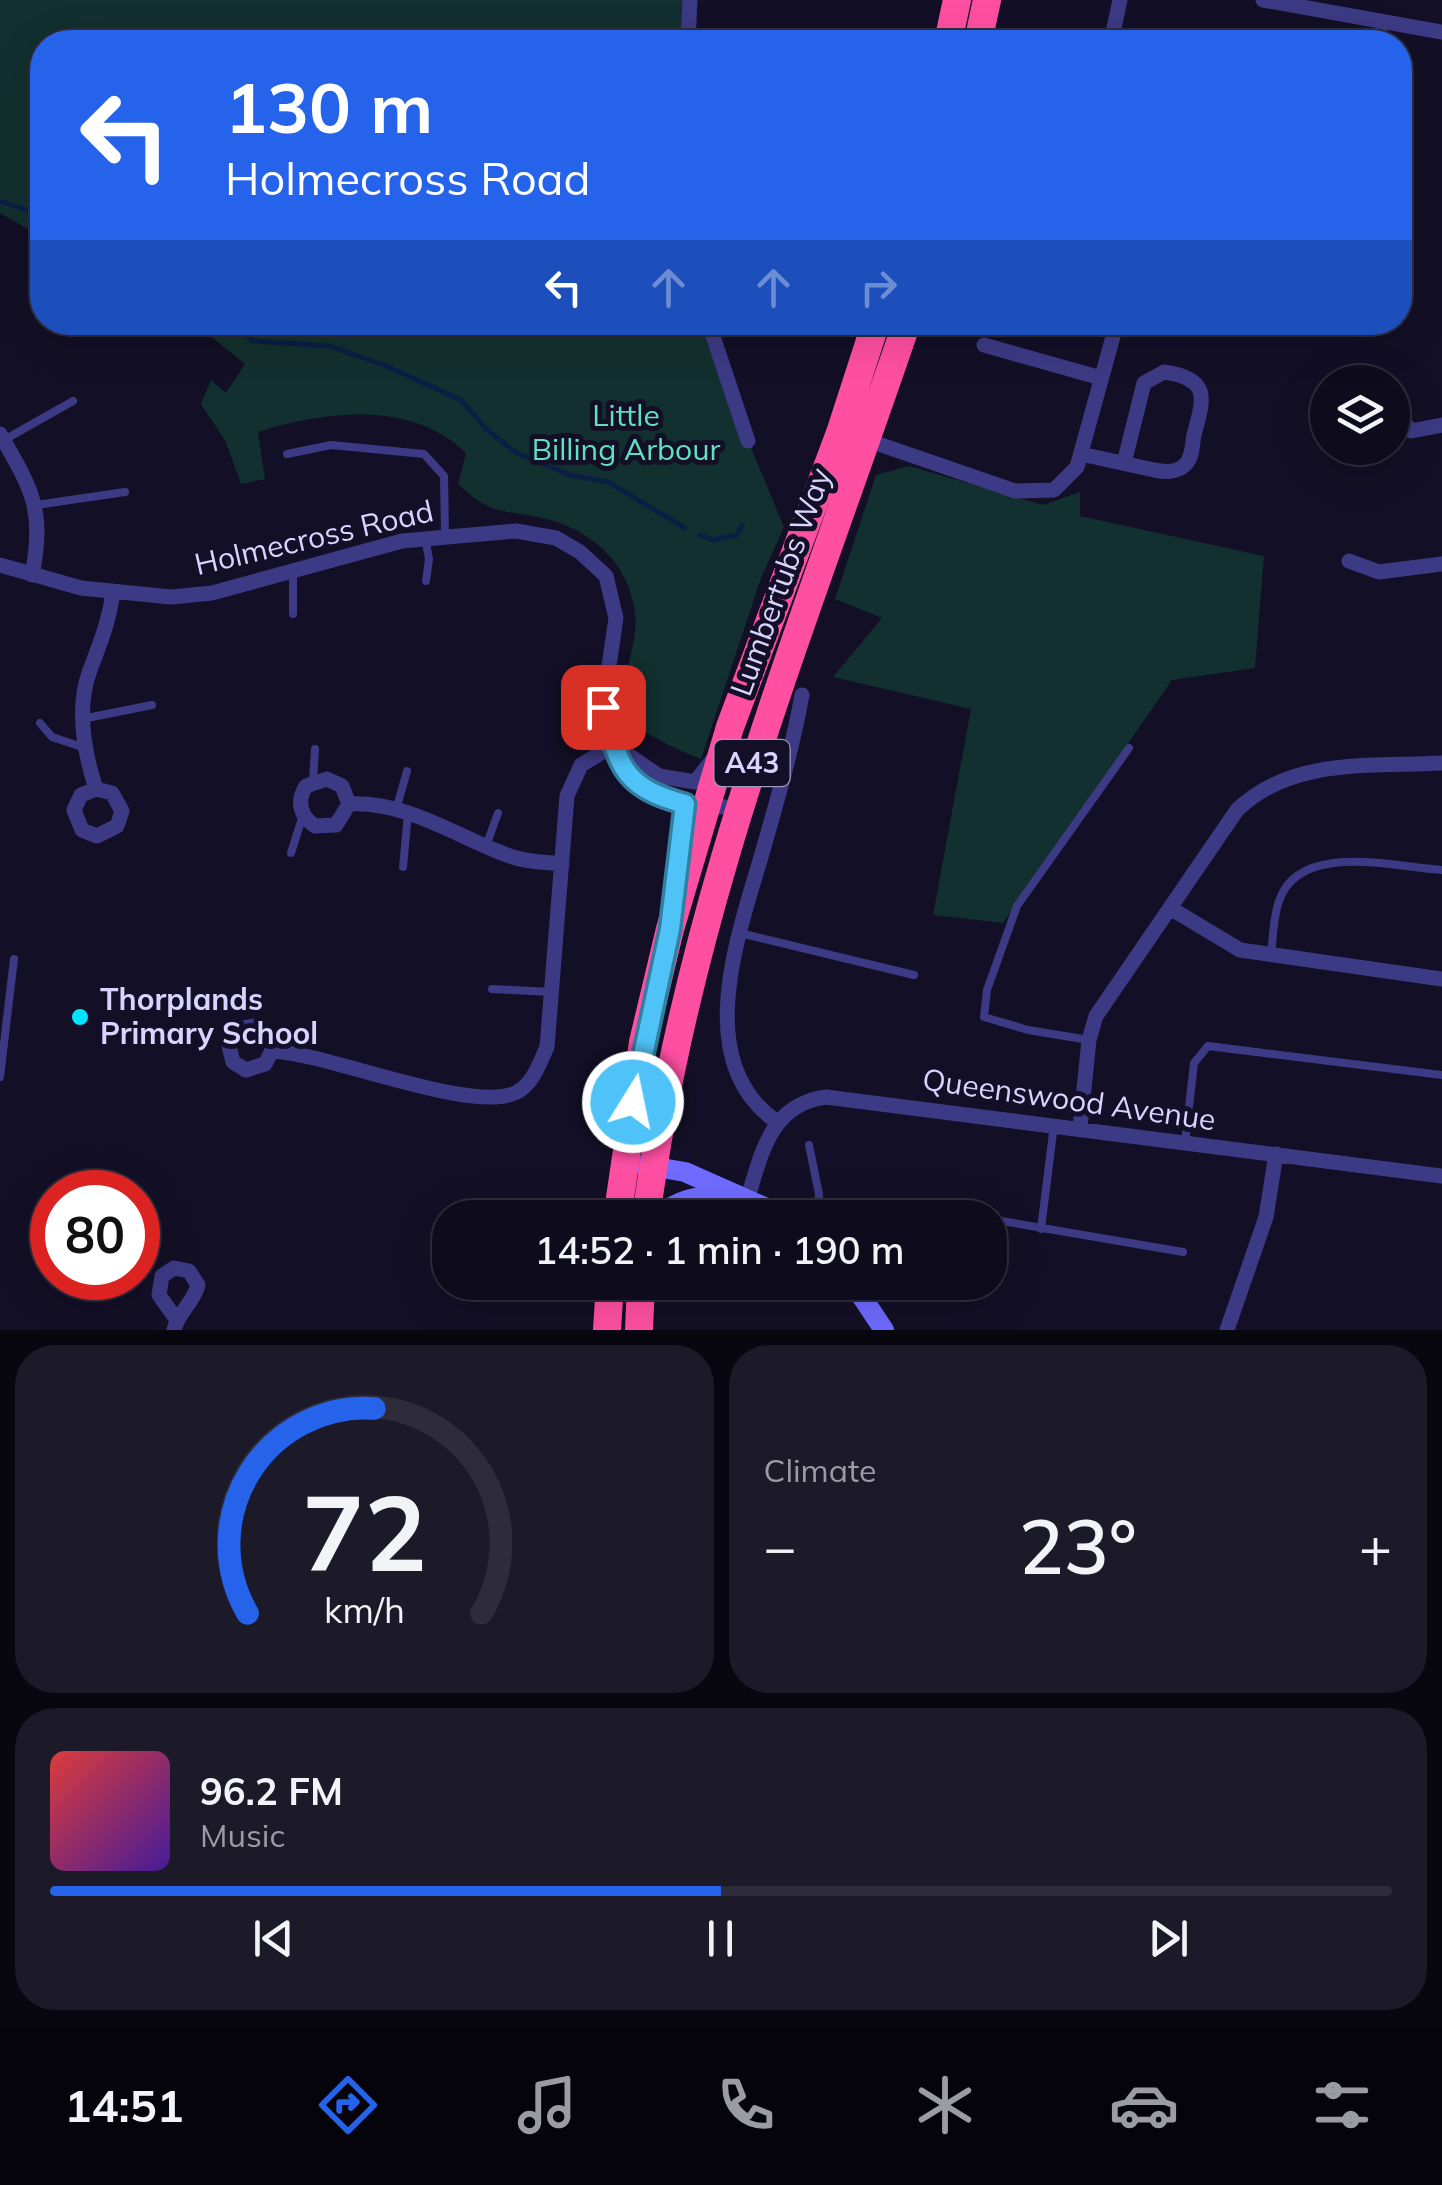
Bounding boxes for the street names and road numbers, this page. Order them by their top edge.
street label: Lumbertubs Way [721,463,839,701]
street label: Holmecross Road [191,491,437,583]
road number: A43 [714,740,790,786]
street label: Queenswood Avenue [920,1060,1218,1138]

